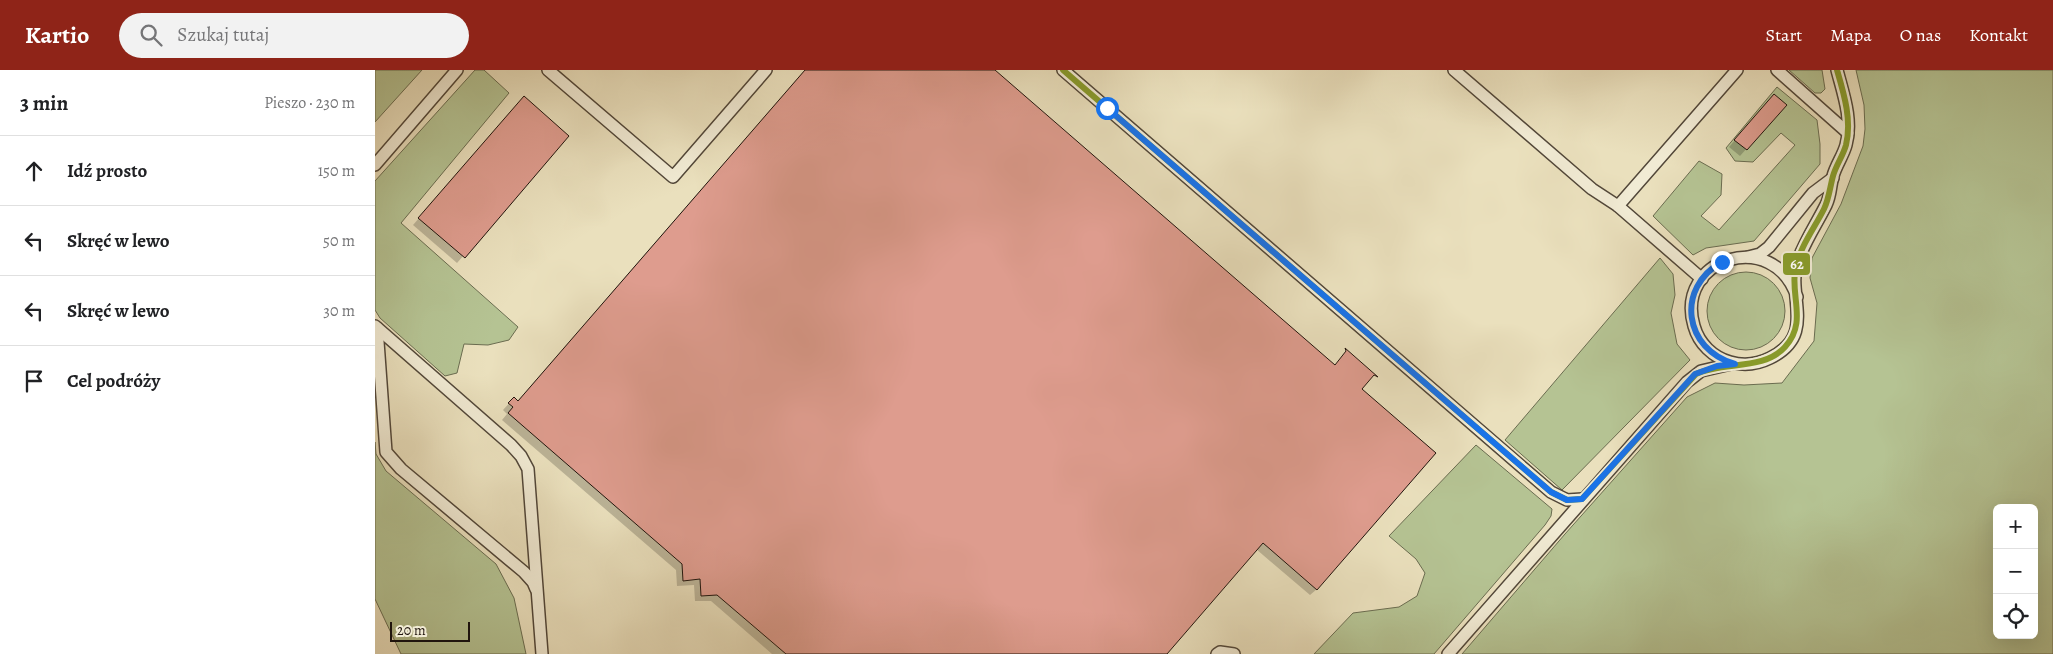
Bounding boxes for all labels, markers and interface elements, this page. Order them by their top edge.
search box [119,13,469,58]
text: Kartio [25,19,89,51]
icon: search [137,21,165,49]
text: Szukaj tutaj [177,22,269,48]
text: Start [1766,23,1802,47]
text: Mapa [1830,23,1872,47]
text: O nas [1900,23,1941,47]
text: Kontakt [1969,23,2028,47]
text: 3 min [20,89,68,117]
text: Pieszo · 230 m [264,92,355,114]
route start [1096,97,1119,120]
icon: ahead [20,157,48,185]
text: Idź prosto [67,158,147,184]
text: 150 m [318,160,355,182]
icon: left [20,227,48,255]
text: Skręć w lewo [67,228,170,254]
text: 50 m [323,230,355,252]
route end [1711,251,1734,274]
line badge: 62 [1782,252,1811,276]
text: 62 [1790,255,1804,274]
icon: left [20,297,48,325]
text: Skręć w lewo [67,298,170,324]
text: 30 m [323,300,355,322]
icon: arrive [20,367,48,395]
text: Cel podróży [67,368,160,394]
map controls [1993,504,2038,639]
button: + [1993,504,2038,549]
button: − [1993,549,2038,594]
button: locate [1993,594,2038,639]
scale bar [390,619,470,642]
text: 20 m [397,621,426,640]

